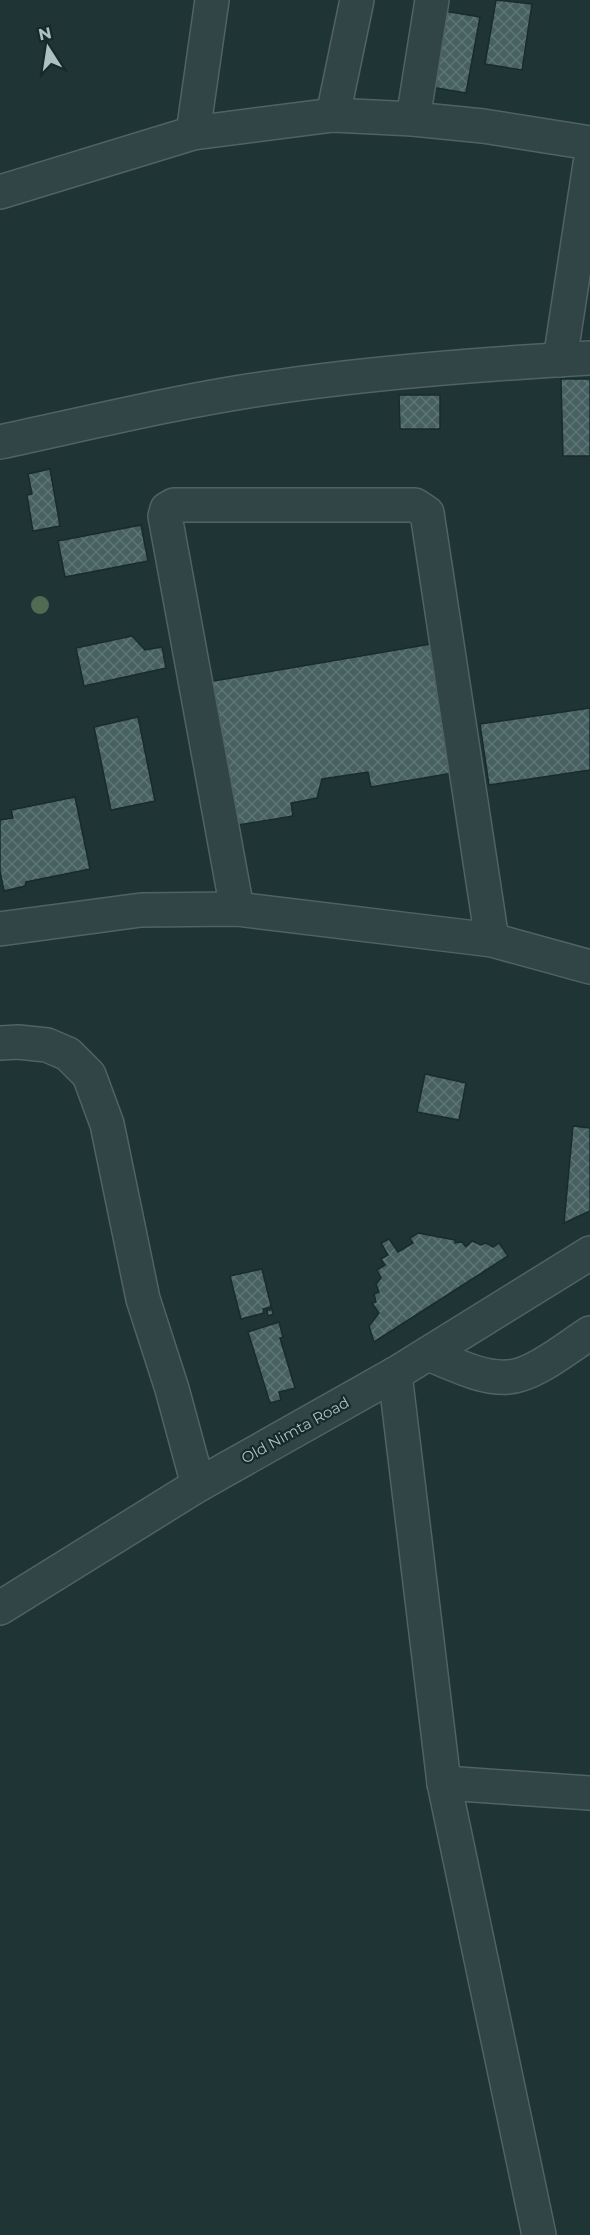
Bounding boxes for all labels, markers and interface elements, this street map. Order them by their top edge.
north arrow [18,18,78,78]
text: N [37,23,53,44]
street label: Old Nimta Road [238,1392,352,1468]

